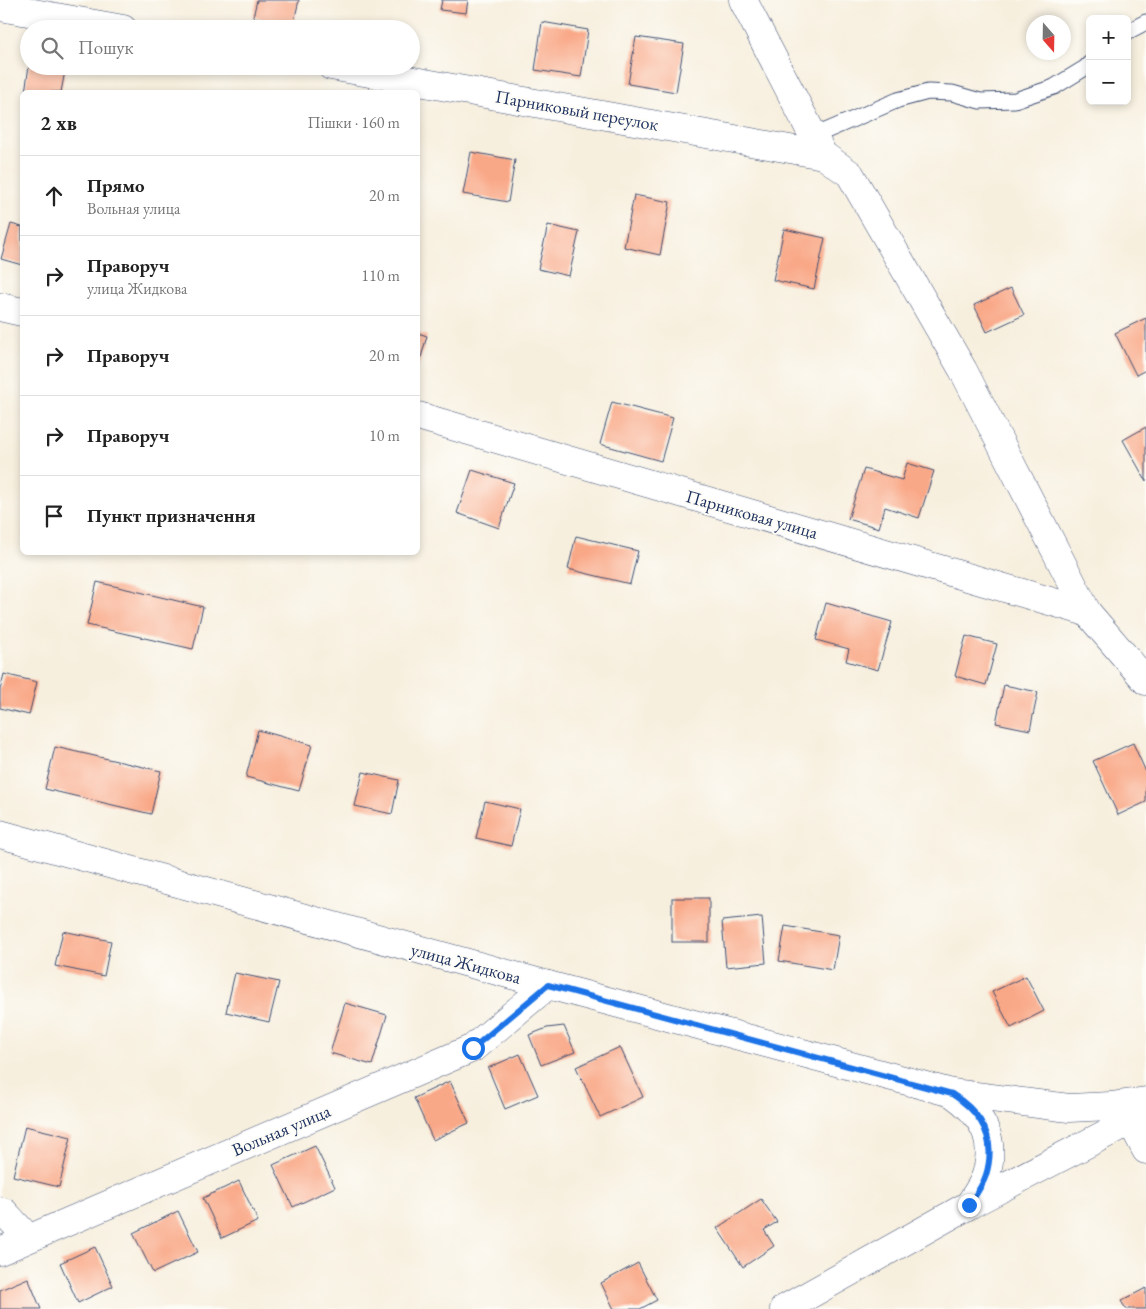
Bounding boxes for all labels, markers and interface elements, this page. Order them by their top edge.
north arrow [1026,15,1071,60]
map controls [1086,15,1131,105]
button: + [1086,15,1131,60]
search box [20,20,420,75]
icon: search [38,34,66,62]
text: Пошук [78,35,134,60]
button: − [1086,60,1131,105]
street label: Парниковый переулок [494,84,661,136]
text: 2 хв [40,109,77,136]
text: Пішки · 160 m [307,112,400,133]
text: Прямо [87,173,145,198]
icon: ahead [40,182,68,210]
text: 20 m [369,185,400,206]
text: Вольная улица [87,198,180,219]
text: Праворуч [87,253,169,278]
icon: right [40,262,68,290]
text: 110 m [361,265,400,286]
text: улица Жидкова [87,278,187,299]
icon: right [40,342,68,370]
text: Праворуч [87,343,169,368]
text: 20 m [369,345,400,366]
icon: right [40,422,68,450]
text: Праворуч [87,423,169,448]
text: 10 m [369,425,400,446]
street label: Парниковая улица [683,484,821,544]
icon: arrive [40,502,68,530]
text: Пункт призначення [87,503,256,528]
street label: улица Жидкова [408,937,524,989]
route start [462,1037,485,1060]
street label: Вольная улица [228,1099,335,1161]
route end [958,1194,981,1217]

